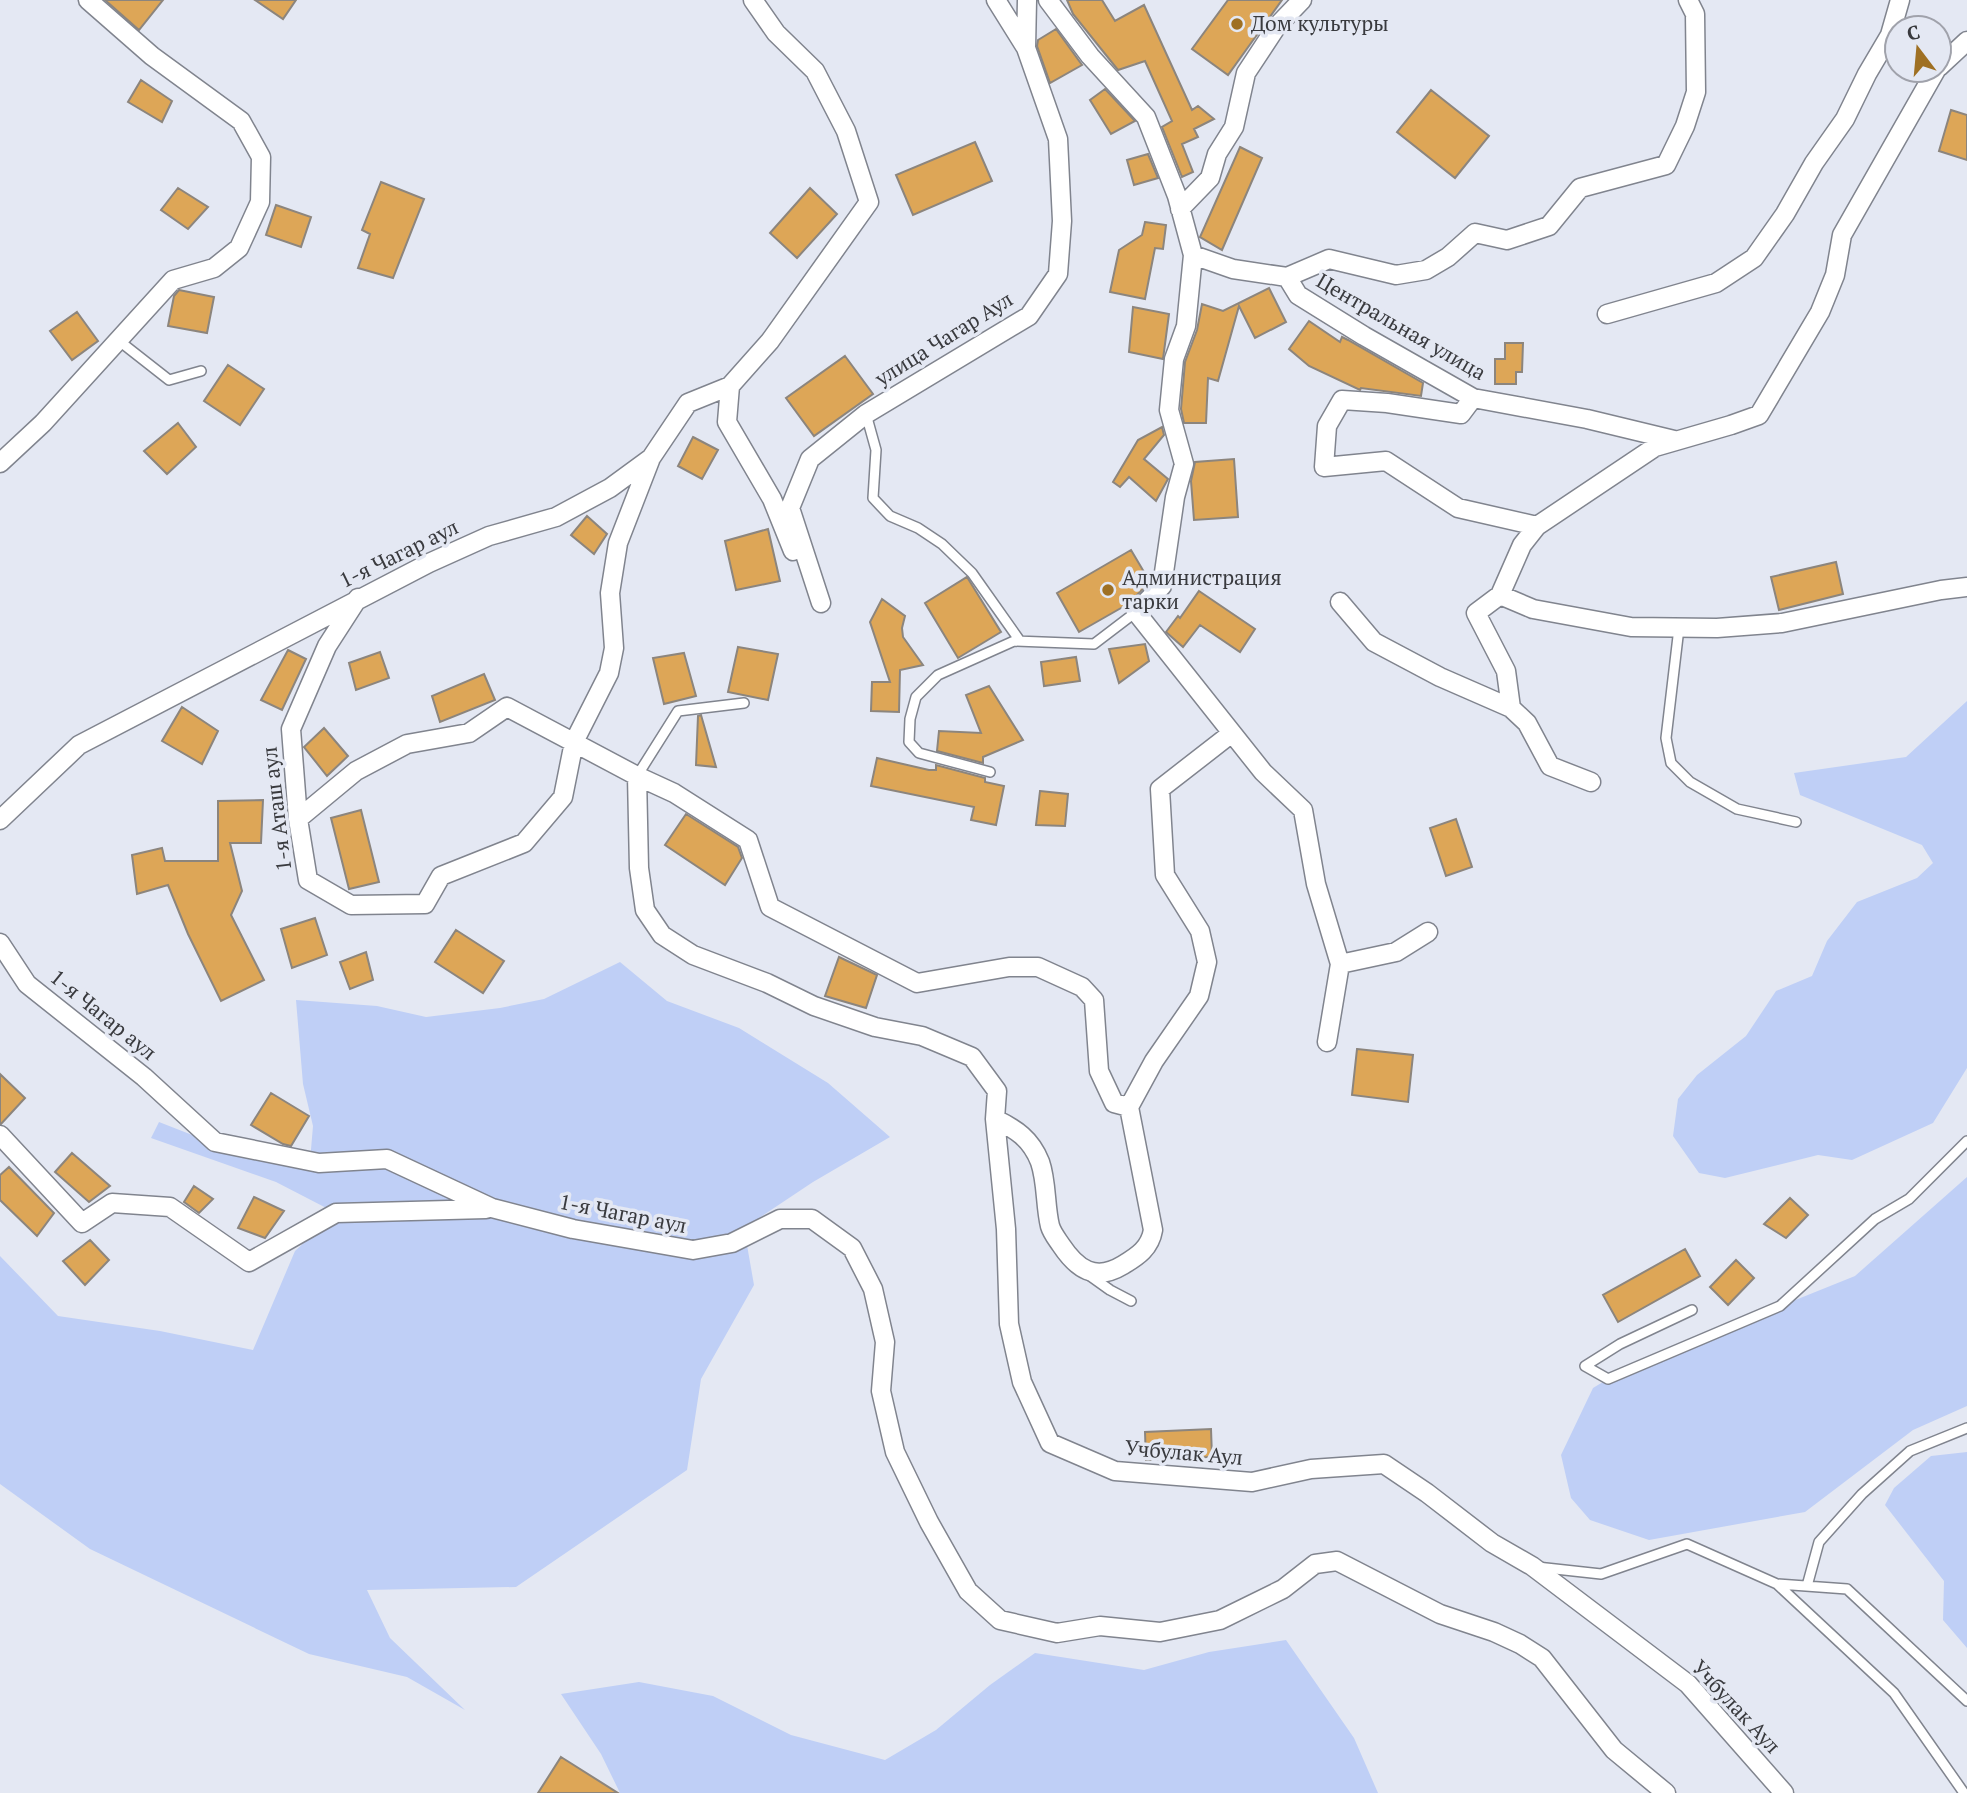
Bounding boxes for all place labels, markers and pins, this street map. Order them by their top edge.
place label: Дом культуры [1251,9,1389,37]
marker: Дом культуры [1229,16,1245,32]
place label: Администрация тарки [1122,563,1282,615]
marker: Администрация тарки [1100,582,1116,598]

